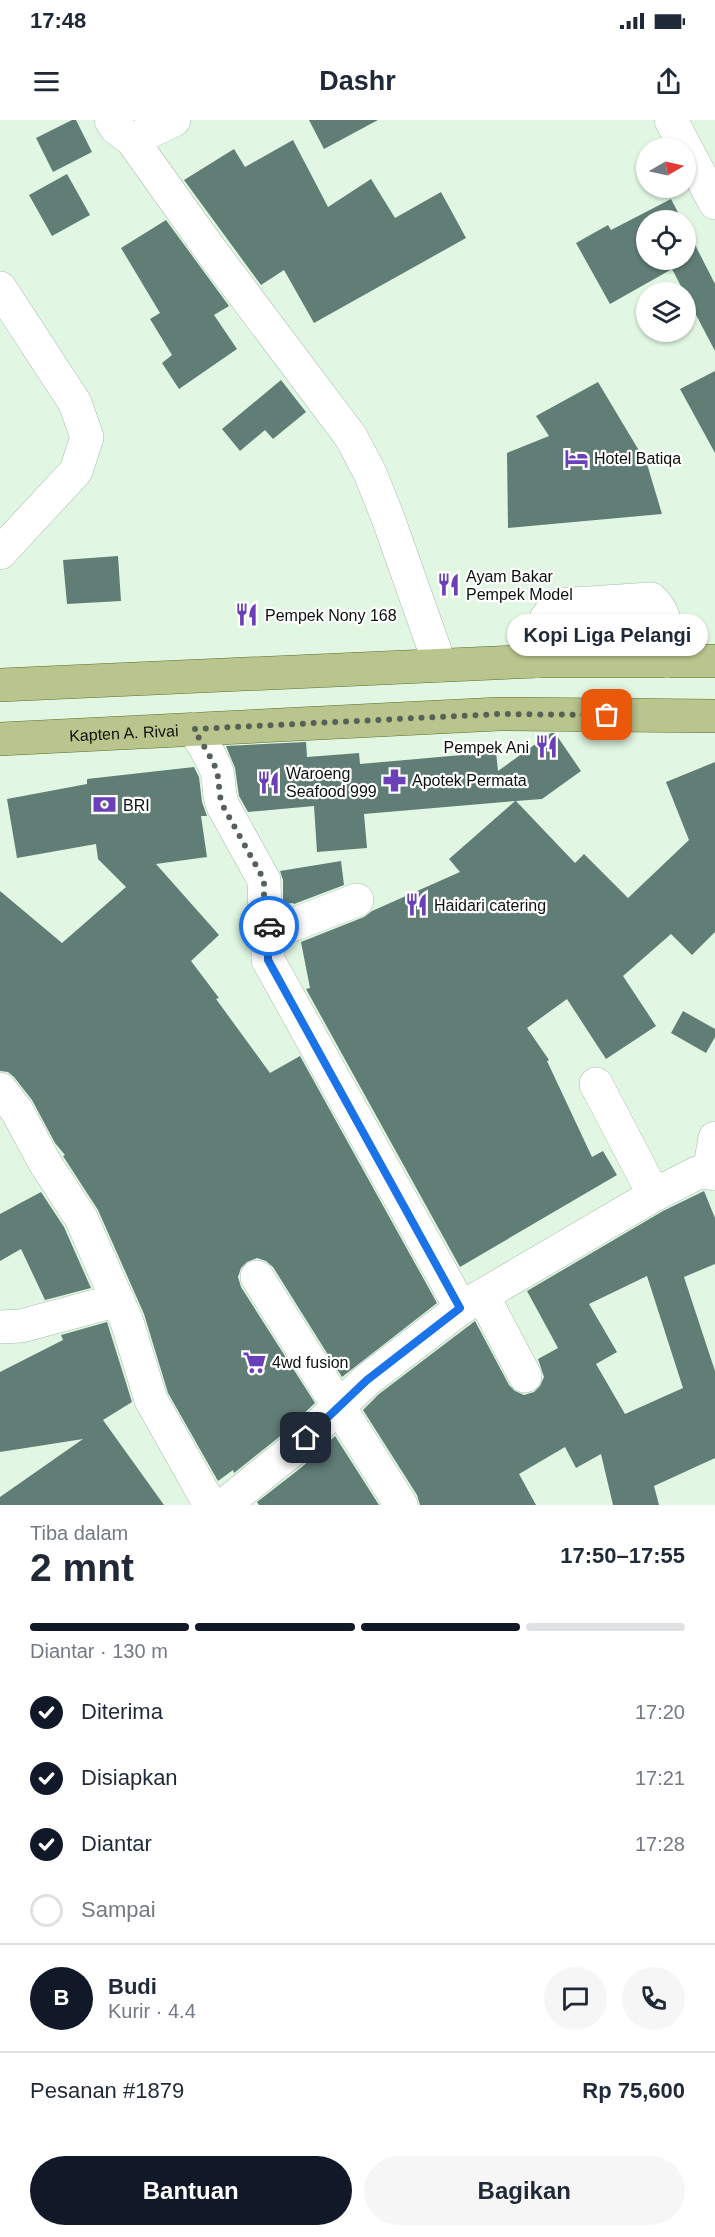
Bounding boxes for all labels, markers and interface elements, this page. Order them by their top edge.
text: 17:48 [30,8,86,33]
icon: menu [30,65,63,98]
icon: share [652,65,685,98]
text: Dashr [319,66,396,96]
north arrow [636,138,696,198]
map controls [636,138,696,342]
button: locate [636,210,696,270]
button: layers [636,282,696,342]
hotel icon: Hotel Batiqa [563,445,589,471]
place label: Hotel Batiqa [594,450,681,467]
place label: Ayam Bakar Pempek Model [466,568,573,603]
restaurant icon: Ayam Bakar Pempek Model [435,572,461,598]
restaurant icon: Pempek Nony 168 [234,602,260,628]
place label: Pempek Nony 168 [265,607,397,624]
callout: Kopi Liga Pelangi [506,613,708,655]
text: Kopi Liga Pelangi [524,624,691,646]
pin [581,689,632,740]
icon: bag [590,698,623,731]
street label: Kapten A. Rivai [69,722,179,745]
restaurant icon: Pempek Ani [534,734,560,760]
place label: Pempek Ani [444,739,529,756]
place label: Waroeng Seafood 999 [286,765,377,800]
pharmacy icon: Apotek Permata [381,767,407,793]
restaurant icon: Waroeng Seafood 999 [255,769,281,795]
place label: Apotek Permata [412,772,527,789]
bank icon: BRI [92,792,118,818]
place label: BRI [123,797,150,814]
restaurant icon: Haidari catering [403,892,429,918]
courier [239,896,299,956]
place label: Haidari catering [434,897,546,914]
icon: car [253,910,286,943]
supermarket icon: 4wd fusion [241,1349,267,1375]
place label: 4wd fusion [272,1354,349,1371]
pin [280,1412,331,1463]
icon: home [289,1421,322,1454]
text: Tiba dalam [30,1522,128,1544]
text: 17:50–17:55 [560,1543,685,1568]
text: 2 mnt [30,1546,134,1589]
text: Diantar · 130 m [30,1640,168,1662]
icon: check [30,1696,63,1729]
text: Diterima [81,1699,163,1724]
text: 17:20 [635,1701,685,1723]
icon: check [30,1762,63,1795]
text: Disiapkan [81,1765,178,1790]
text: 17:21 [635,1767,685,1789]
icon: check [30,1828,63,1861]
text: Diantar [81,1831,152,1856]
text: 17:28 [635,1833,685,1855]
text: Sampai [81,1897,156,1922]
button: chat [544,1967,607,2030]
button: phone [622,1967,685,2030]
text: Budi [108,1974,157,1999]
text: B [54,1985,69,2010]
text: Kurir · 4.4 [108,2000,196,2022]
text: Pesanan #1879 [30,2078,184,2103]
text: Rp 75,600 [582,2078,685,2103]
button: Bantuan [30,2156,352,2225]
button: Bagikan [364,2156,685,2225]

